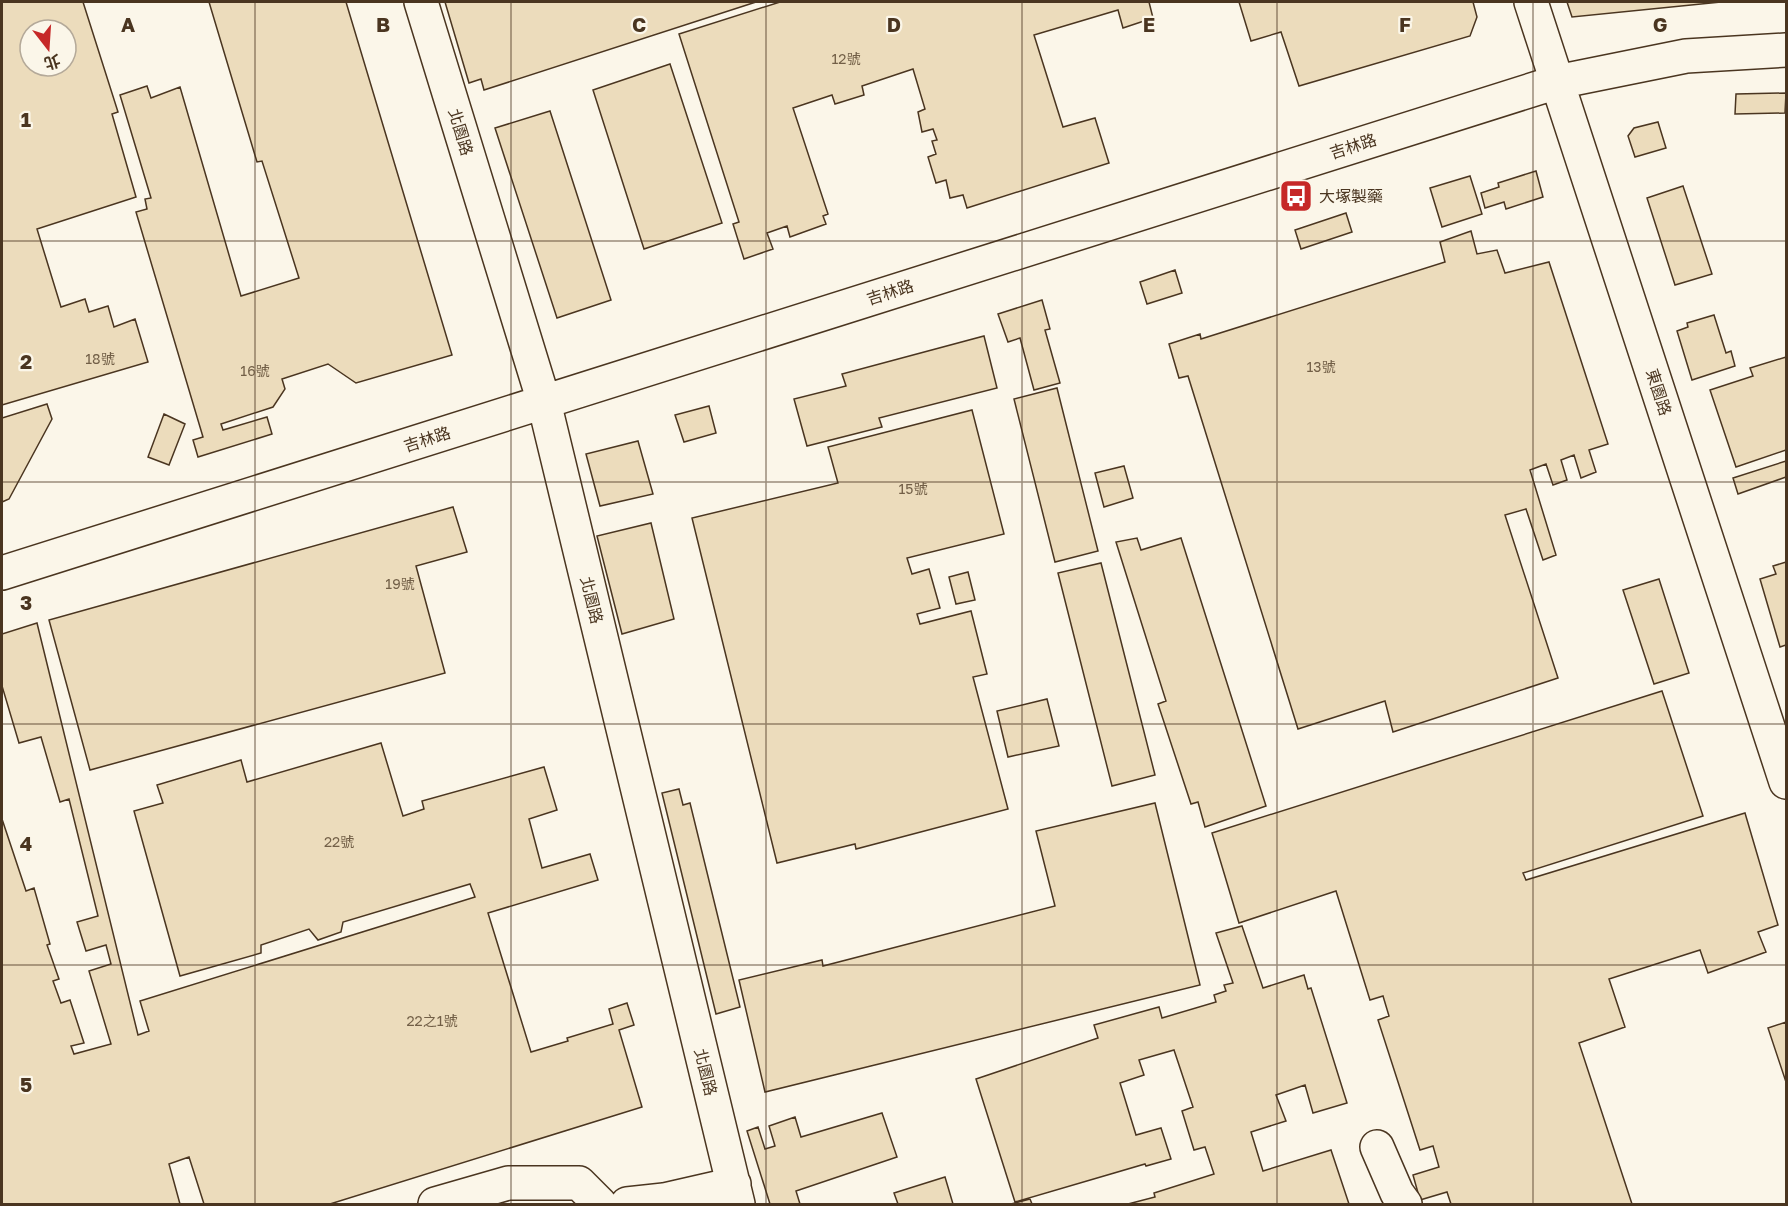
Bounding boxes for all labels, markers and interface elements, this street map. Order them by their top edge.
text: A [121,12,135,36]
text: B [376,12,390,36]
text: C [632,12,646,36]
text: D [887,12,901,36]
text: E [1143,12,1155,36]
text: F [1399,12,1411,36]
text: G [1653,12,1667,36]
north arrow [18,18,78,78]
text: 北 [42,50,63,74]
house number: 12號 [832,50,860,67]
street label: 北園路 [444,106,478,158]
text: 1 [21,107,31,131]
street label: 吉林路 [1327,129,1379,163]
bus stop icon: 大塚製藥 [1278,178,1314,214]
place label: 大塚製藥 [1319,186,1383,206]
street label: 吉林路 [864,275,916,309]
text: 2 [20,349,32,373]
house number: 18號 [85,350,115,367]
house number: 13號 [1307,358,1335,375]
house number: 16號 [240,362,270,379]
street label: 東園路 [1642,366,1676,418]
street label: 吉林路 [401,422,453,456]
house number: 15號 [899,480,927,497]
street label: 北園路 [576,574,608,626]
house number: 19號 [385,575,415,592]
text: 3 [20,590,32,614]
text: 4 [20,831,32,855]
house number: 22號 [324,833,354,850]
house number: 22之1號 [406,1012,458,1029]
street label: 北園路 [690,1046,722,1098]
text: 5 [20,1072,32,1096]

